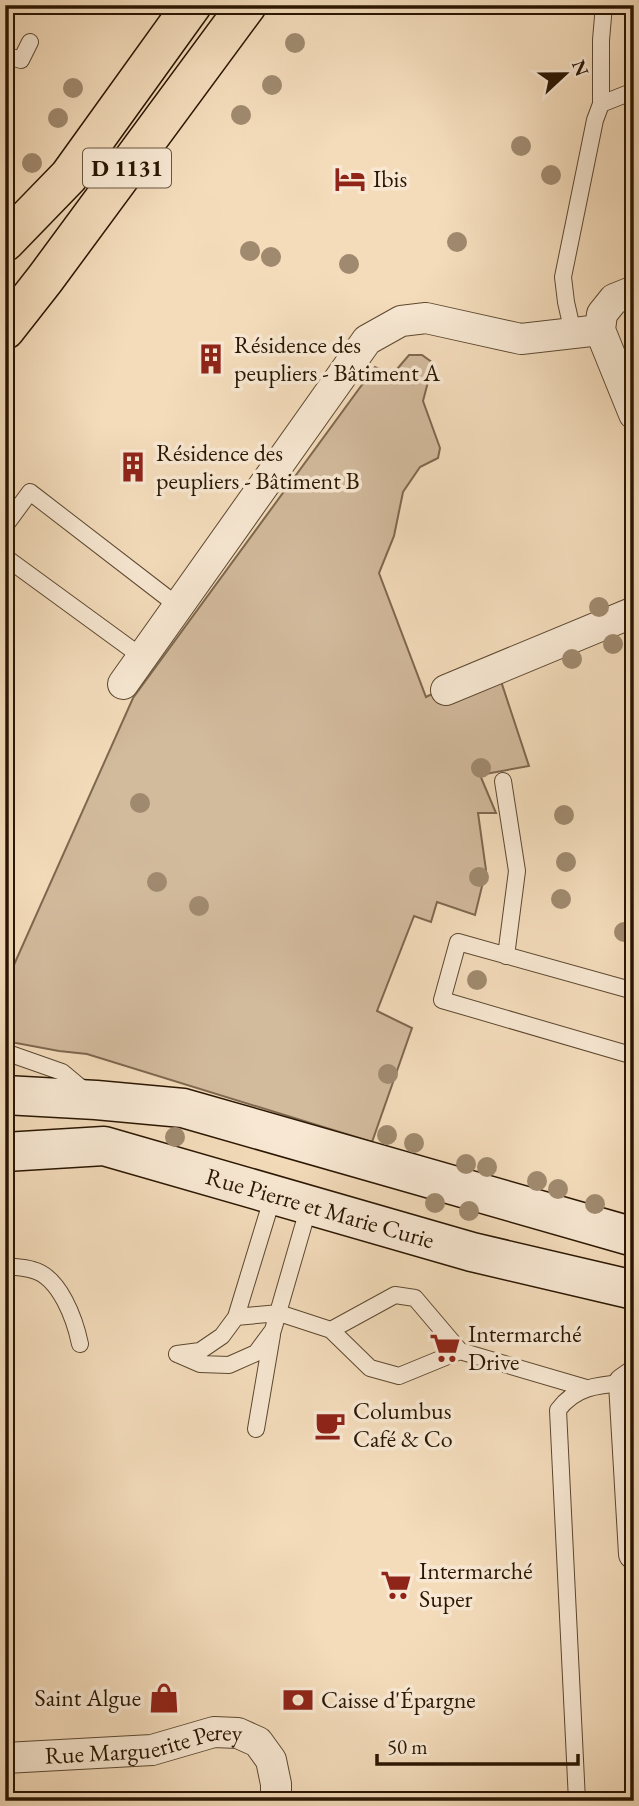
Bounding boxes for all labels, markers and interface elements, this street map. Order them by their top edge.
north arrow [530,38,600,108]
text: N [566,56,595,80]
road number: D 1131 [83,148,171,188]
hotel icon: Ibis [333,162,367,196]
place label: Ibis [373,163,407,194]
place label: Résidence des peupliers - Bâtiment A [234,329,441,388]
building icon: Résidence des peupliers - Bâtiment A [194,342,228,376]
place label: Résidence des peupliers - Bâtiment B [156,437,360,496]
building icon: Résidence des peupliers - Bâtiment B [116,450,150,484]
street label: Rue Pierre et Marie Curie [202,1160,438,1255]
place label: Intermarché Drive [468,1318,582,1377]
supermarket icon: Intermarché Drive [428,1331,462,1365]
place label: Columbus Café & Co [353,1395,453,1454]
cafe icon: Columbus Café & Co [313,1408,347,1442]
place label: Intermarché Super [419,1555,533,1614]
supermarket icon: Intermarché Super [379,1568,413,1602]
shop icon: Saint Algue [147,1681,181,1715]
place label: Saint Algue [35,1682,141,1713]
bank icon: Caisse d'Épargne [281,1683,315,1717]
place label: Caisse d'Épargne [321,1684,476,1715]
street label: Rue Marguerite Perey [44,1716,243,1771]
scale bar [377,1722,578,1766]
text: 50 m [387,1733,428,1760]

